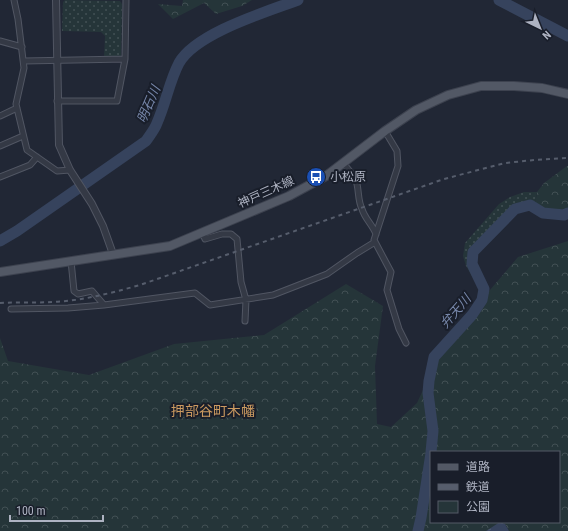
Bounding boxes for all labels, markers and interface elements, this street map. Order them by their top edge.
north arrow [520,8,560,48]
text: N [539,28,553,42]
water label: 明石川 [134,81,164,125]
bus stop icon: 小松原 [305,166,327,188]
place label: 小松原 [330,170,366,184]
street label: 神戸三木線 [236,173,296,211]
water label: 弁天川 [437,290,475,331]
district label: 押部谷町木幡 [171,403,255,419]
legend [430,451,560,523]
text: 道路 [466,460,490,474]
text: 鉄道 [466,480,490,494]
scale bar [10,497,103,523]
text: 公園 [466,500,490,514]
text: 100 m [16,504,46,518]

